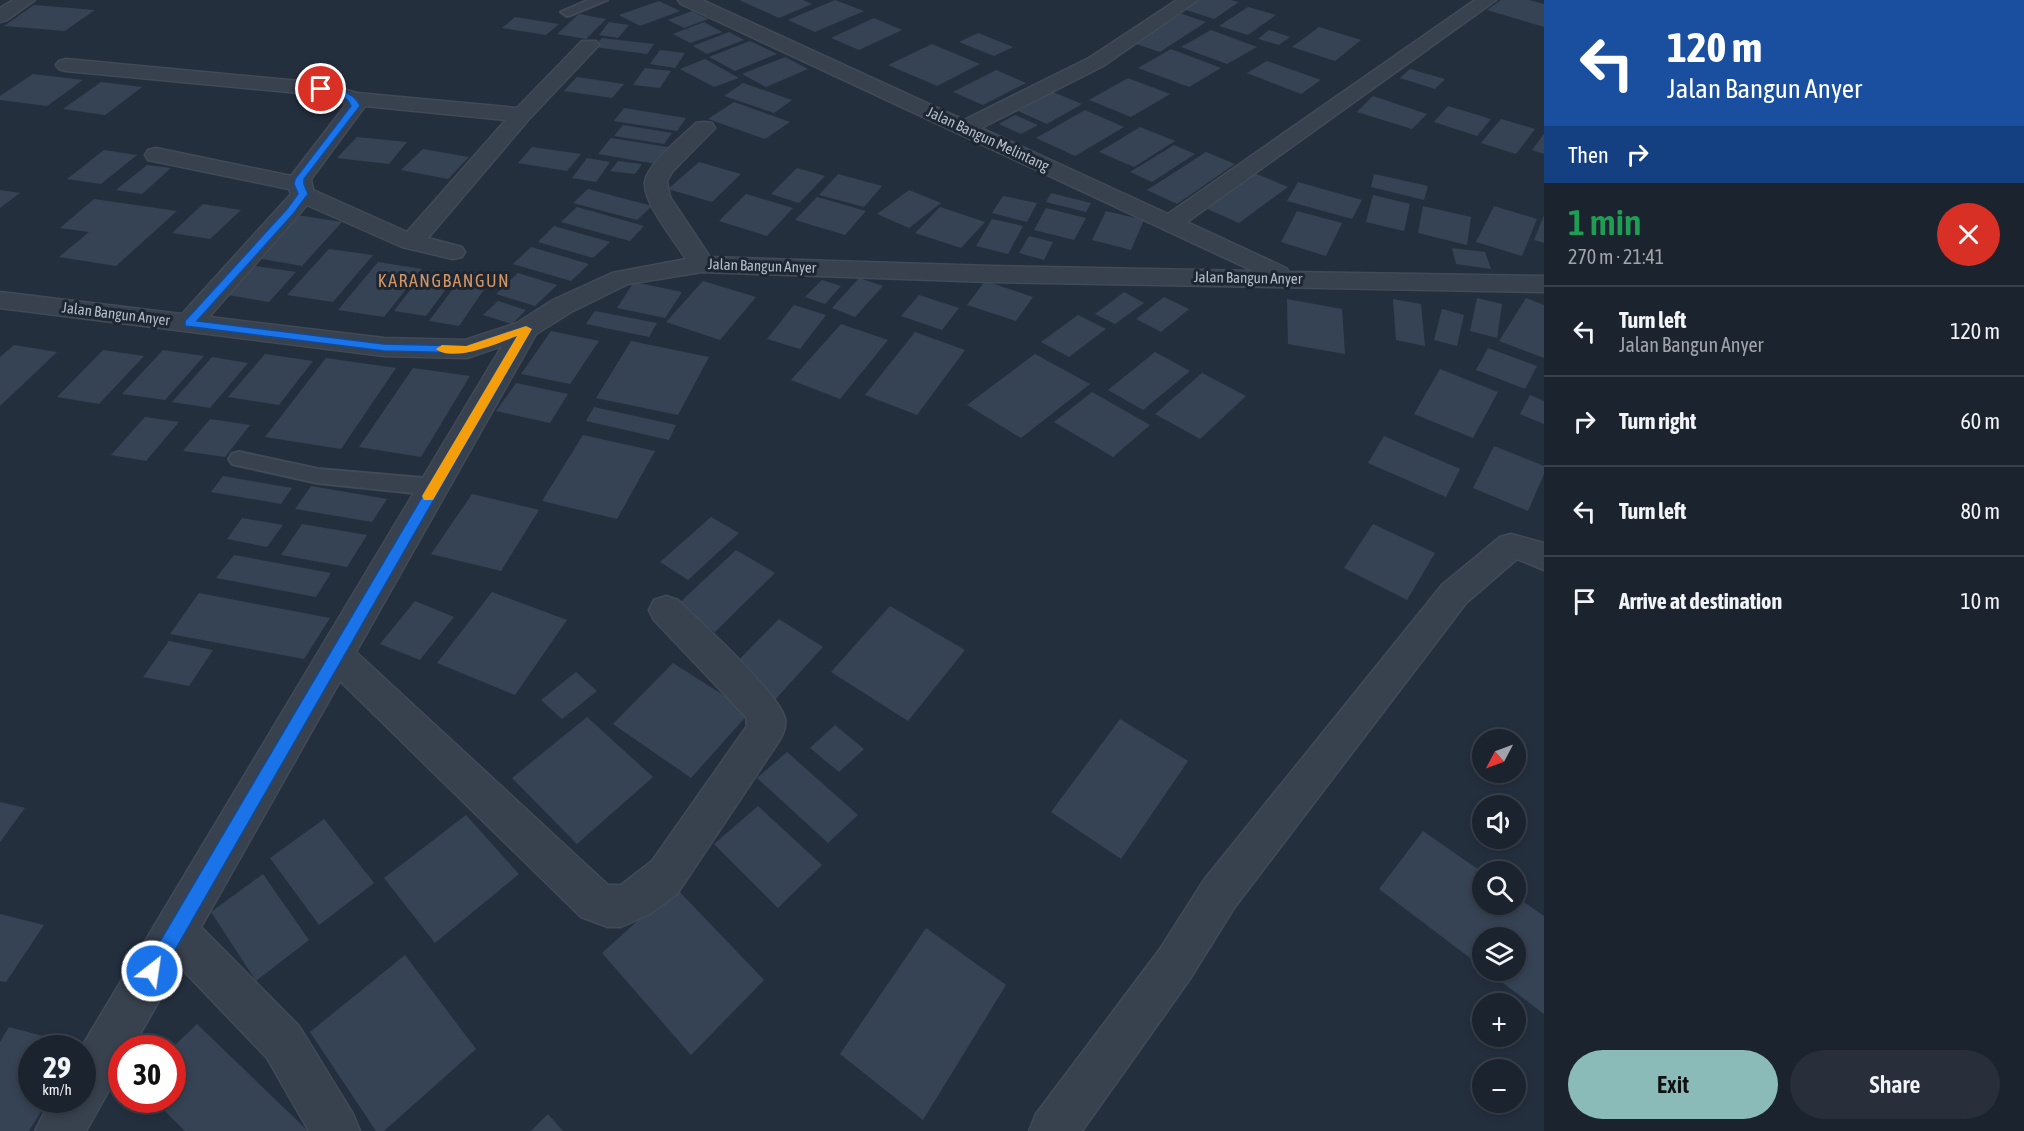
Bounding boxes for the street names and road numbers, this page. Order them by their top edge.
street label: Jalan Bangun Melintang [924,103,1053,175]
street label: Jalan Bangun Anyer [708,255,817,276]
street label: Jalan Bangun Anyer [1194,268,1303,287]
street label: Jalan Bangun Anyer [61,298,171,329]

